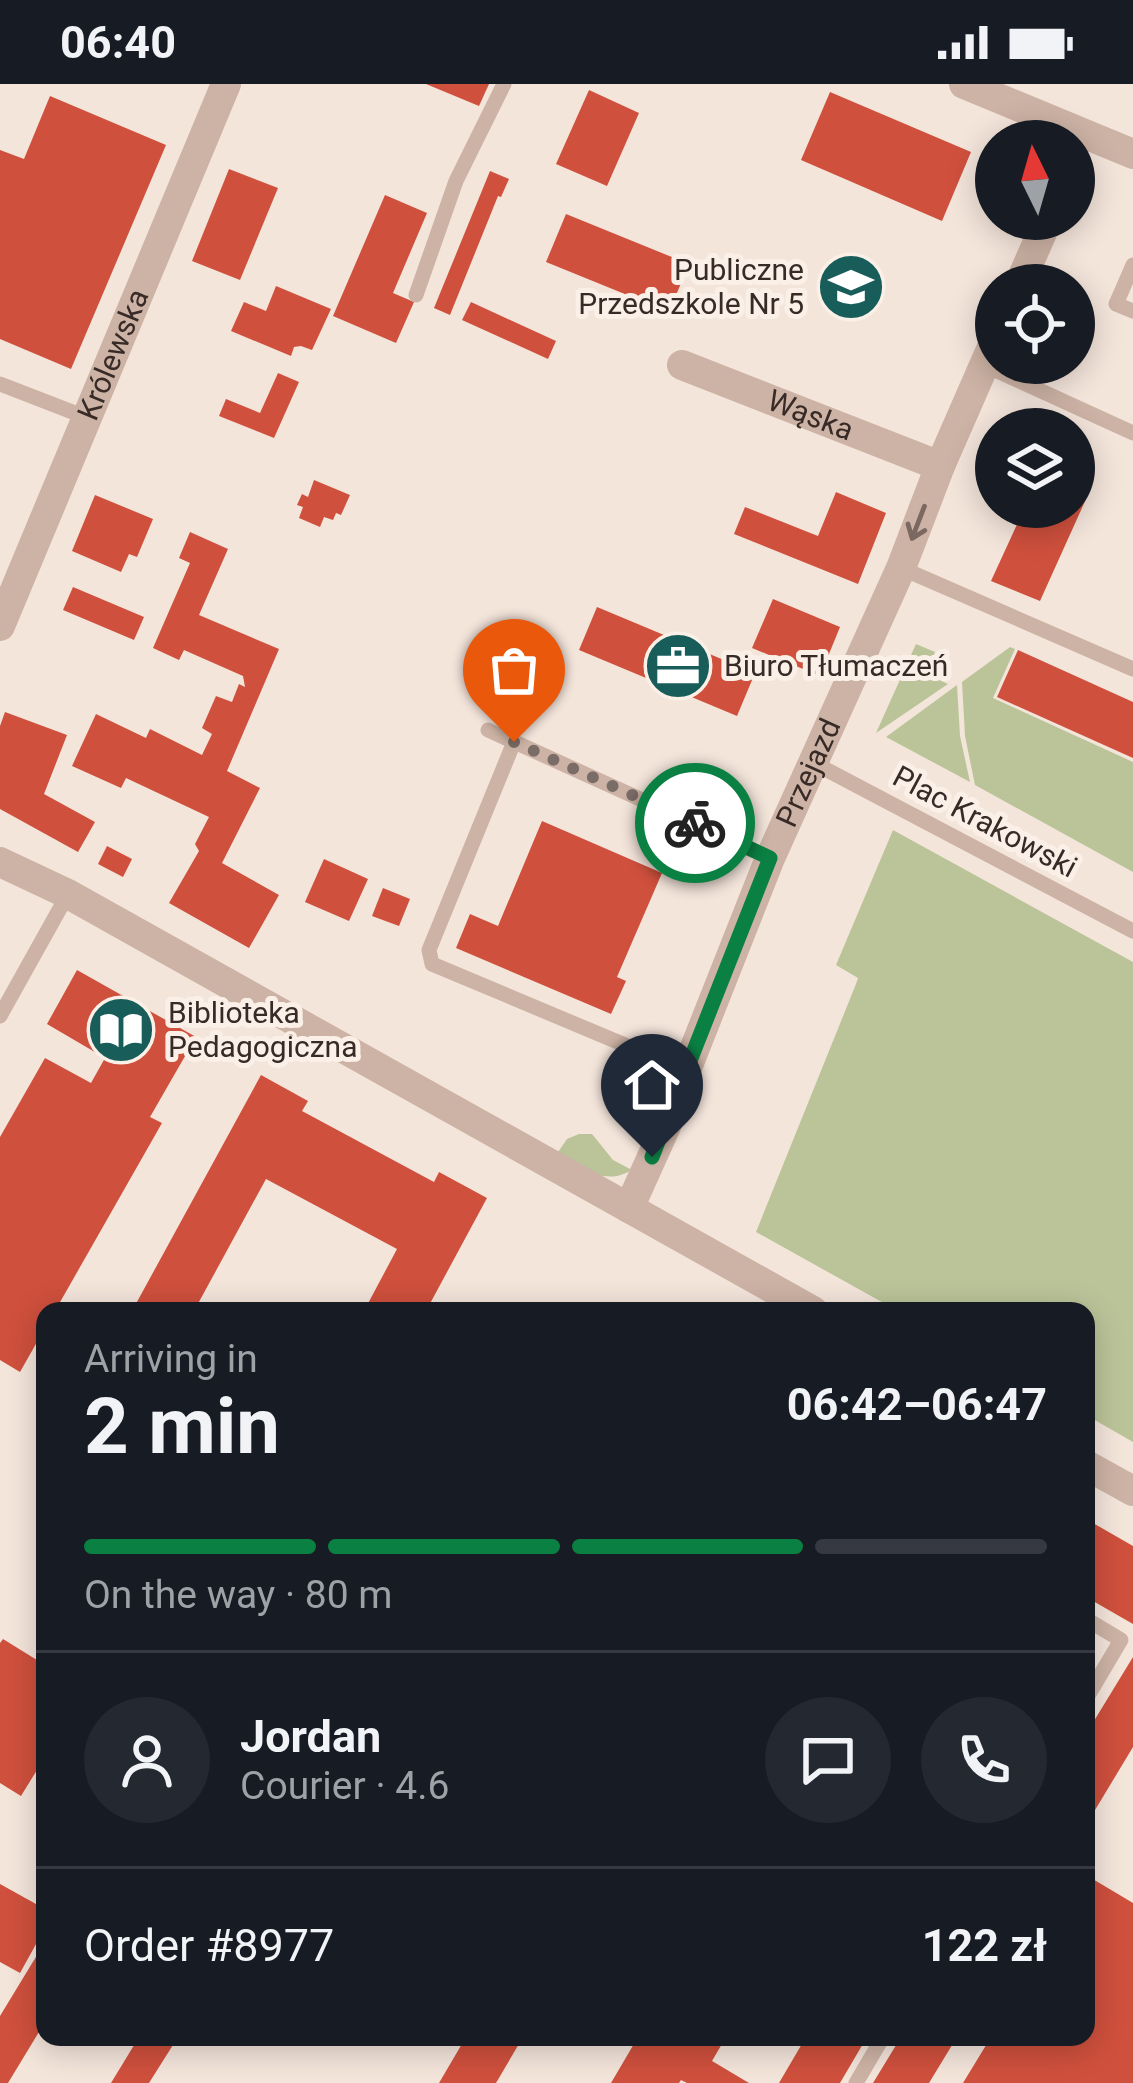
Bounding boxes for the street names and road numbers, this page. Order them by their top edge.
street label: Królewska [70,284,156,425]
street label: Wąska [763,382,859,447]
street label: Przejazd [768,713,848,832]
street label: Plac Krakowski [887,758,1083,885]

